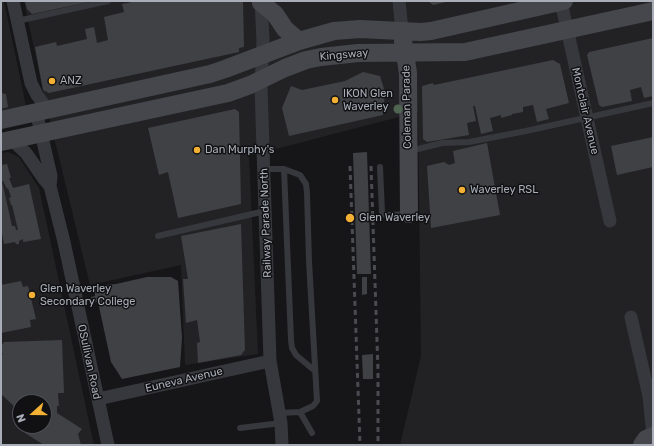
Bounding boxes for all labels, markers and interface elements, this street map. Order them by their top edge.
street label: Kingsway [319,46,369,64]
street label: Coleman Parade [400,65,414,149]
street label: Montclair Avenue [569,66,601,156]
place label: ANZ [60,74,82,88]
marker: ANZ [47,76,57,86]
place label: IKON Glen Waverley [343,87,393,113]
marker: IKON Glen Waverley [330,95,340,105]
place label: Dan Murphy's [205,143,274,157]
marker: Dan Murphy's [192,145,202,155]
street label: Railway Parade North [257,168,275,278]
place label: Waverley RSL [470,183,538,197]
marker: Waverley RSL [457,185,467,195]
place label: Glen Waverley [359,211,430,225]
marker: Glen Waverley [344,212,356,224]
place label: Glen Waverley Secondary College [40,282,135,308]
marker: Glen Waverley Secondary College [27,290,37,300]
street label: OSullivan Road [75,323,103,401]
street label: Euneva Avenue [144,365,224,395]
north arrow [12,394,52,434]
text: N [14,412,29,424]

